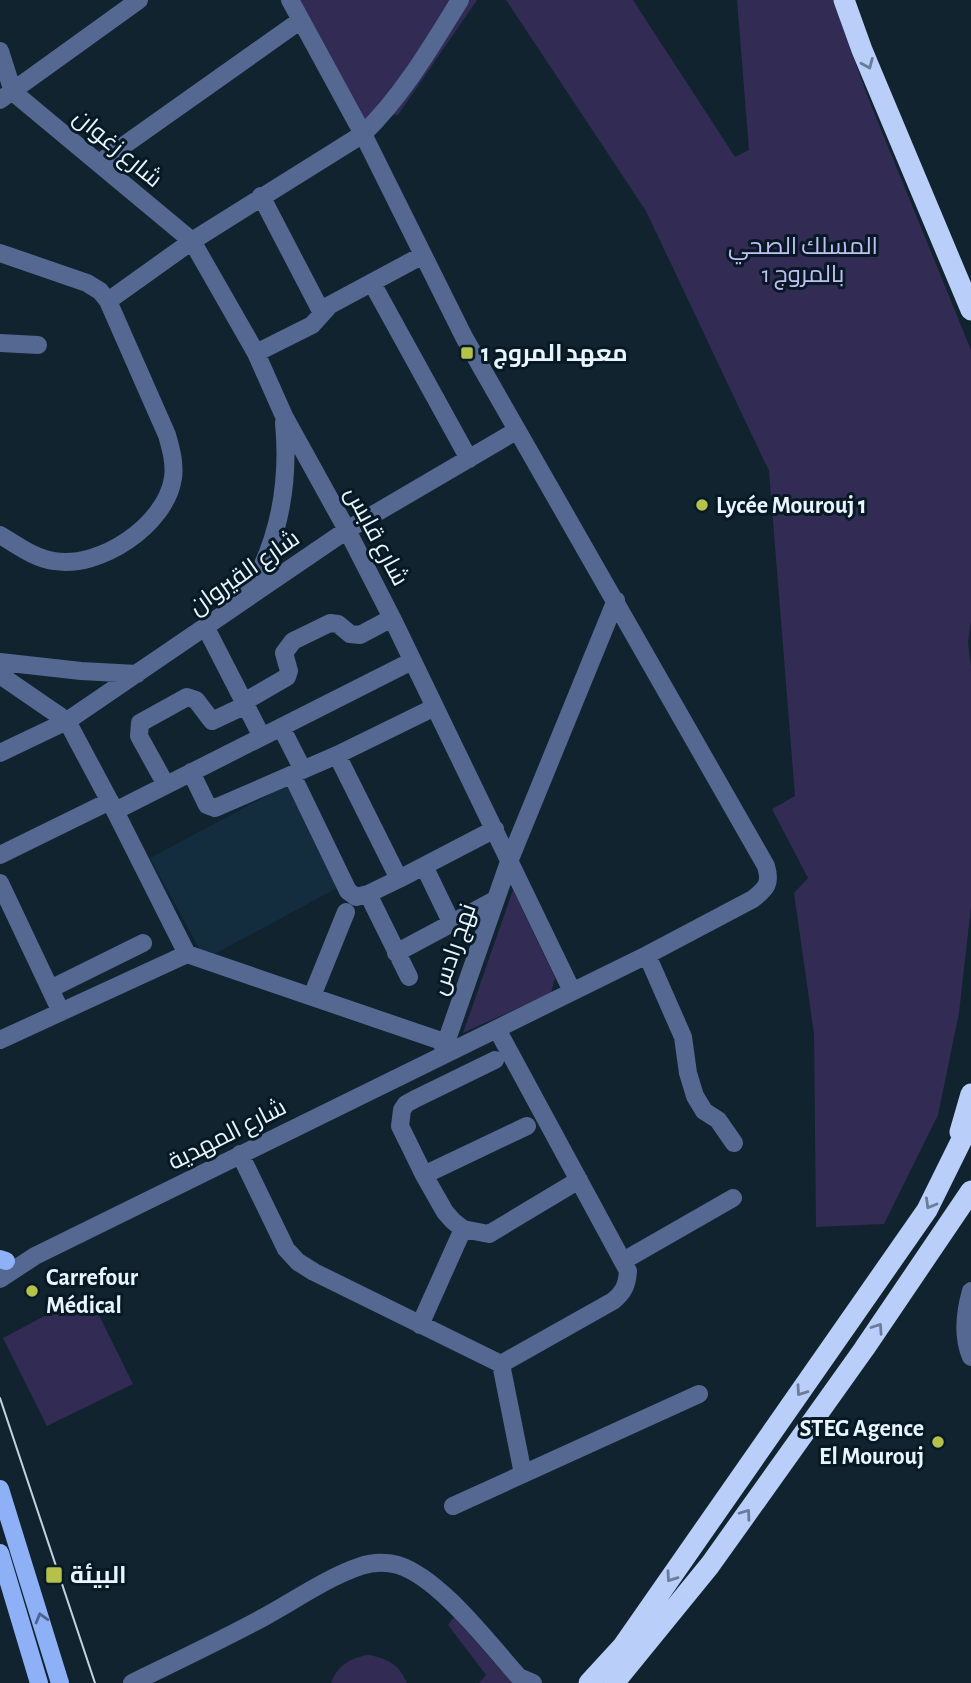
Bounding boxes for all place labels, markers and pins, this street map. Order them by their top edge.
place label: معهد المروج 1 [481,342,628,369]
marker: معهد المروج 1 [459,345,475,361]
place label: Lycée Mourouj 1 [716,494,867,518]
marker: Lycée Mourouj 1 [694,497,710,513]
place label: Carrefour Médical [46,1266,139,1318]
marker: Carrefour Médical [24,1283,40,1299]
place label: STEG Agence El Mourouj [800,1417,924,1469]
marker: STEG Agence El Mourouj [930,1434,946,1450]
place label: البيئة [70,1563,127,1588]
marker: البيئة [44,1565,64,1585]

